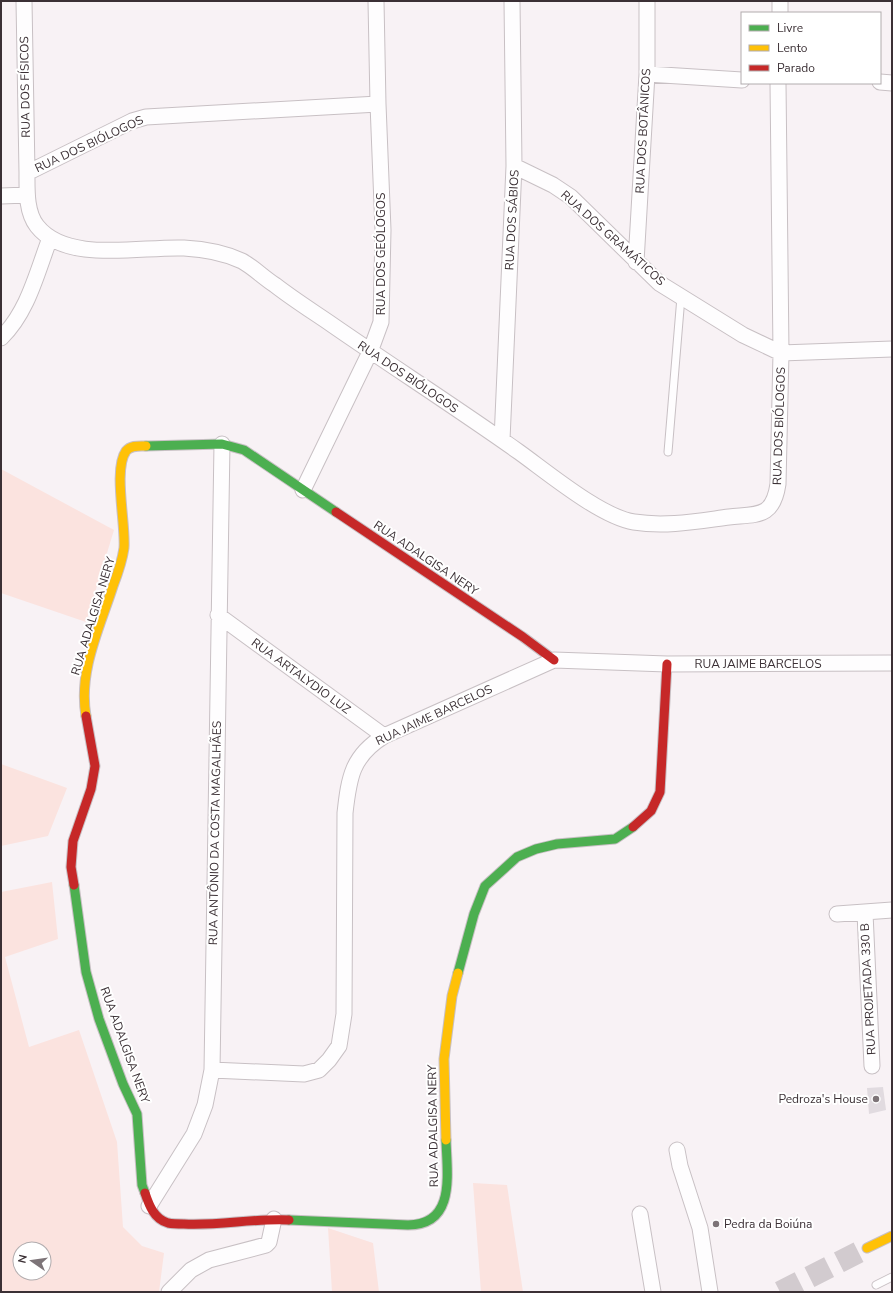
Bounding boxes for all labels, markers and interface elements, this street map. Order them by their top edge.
legend [741,12,881,84]
text: Livre [777,20,803,36]
street label: RUA DOS FÍSICOS [16,36,34,138]
text: Lento [777,40,808,56]
text: Parado [777,60,815,76]
street label: RUA DOS BOTÂNICOS [632,68,654,194]
street label: RUA DOS BIÓLOGOS [32,112,146,176]
street label: RUA DOS SÁBIOS [501,169,523,271]
street label: RUA DOS GRAMÁTICOS [557,187,669,289]
street label: RUA DOS GEÓLOGOS [373,193,389,315]
street label: RUA DOS BIÓLOGOS [355,337,461,417]
street label: RUA DOS BIÓLOGOS [769,367,789,485]
street label: RUA ADALGISA NERY [371,517,482,599]
street label: RUA ADALGISA NERY [67,554,119,677]
street label: RUA ARTALYDIO LUZ [248,635,354,717]
street label: RUA JAIME BARCELOS [694,656,822,672]
street label: RUA JAIME BARCELOS [373,681,495,749]
street label: RUA ANTÔNIO DA COSTA MAGALHÃES [205,721,225,945]
street label: RUA PROJETADA 330 B [857,923,879,1055]
street label: RUA ADALGISA NERY [96,985,154,1106]
street label: RUA ADALGISA NERY [424,1064,442,1188]
place label: Pedroza's House [778,1091,868,1107]
marker: Pedroza's House [871,1094,881,1104]
place label: Pedra da Boiúna [724,1216,812,1232]
marker: Pedra da Boiúna [711,1219,721,1229]
north arrow [12,1241,52,1281]
text: N [15,1253,31,1265]

